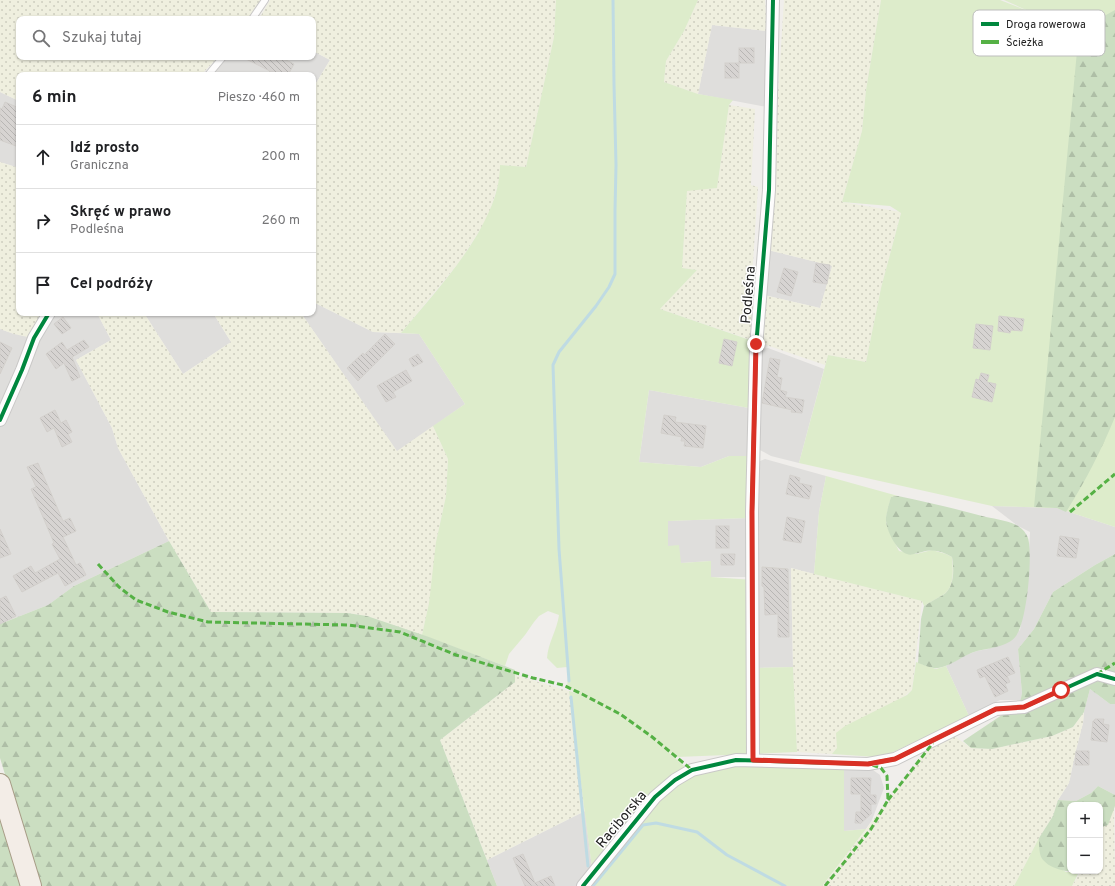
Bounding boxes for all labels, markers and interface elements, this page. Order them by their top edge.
legend [973,10,1105,56]
search box [16,16,316,60]
text: Droga rowerowa [1006,18,1086,32]
icon: search [30,27,52,49]
text: Szukaj tutaj [62,29,142,48]
text: Ścieżka [1006,35,1044,50]
text: 6 min [32,87,76,109]
text: Pieszo · 460 m [218,90,300,106]
text: Idź prosto [70,139,139,158]
icon: ahead [32,146,54,168]
text: 200 m [261,149,300,165]
text: Graniczna [70,158,129,174]
text: Skręć w prawo [70,203,171,222]
icon: right [32,210,54,232]
text: 260 m [262,213,300,229]
text: Podleśna [70,222,124,238]
street label: Podleśna [738,265,760,325]
icon: arrive [32,274,54,296]
text: Cel podróży [70,275,153,294]
route end [747,335,765,353]
route start [1052,681,1070,699]
street label: Raciborska [593,788,651,852]
map controls [1067,802,1103,874]
button: + [1067,802,1103,838]
button: − [1067,838,1103,874]

